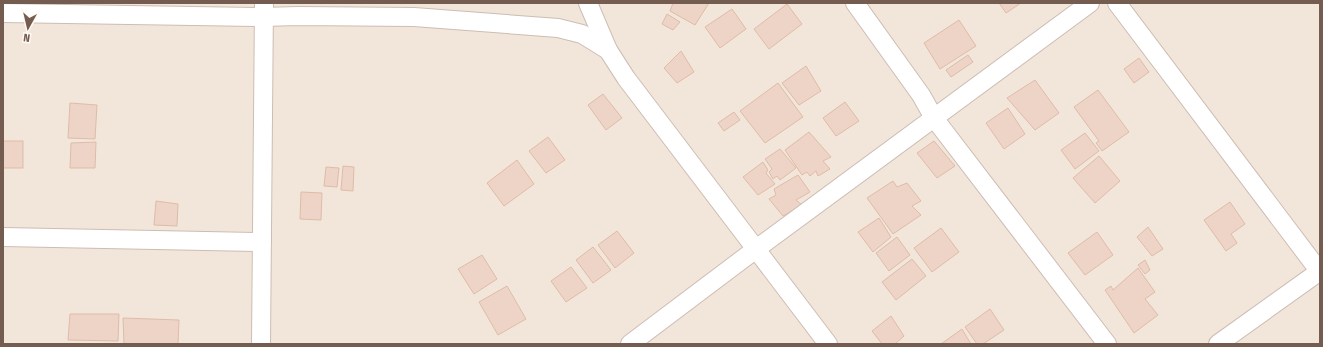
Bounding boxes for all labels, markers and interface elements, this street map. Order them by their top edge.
north arrow [8,8,48,48]
text: N [23,31,31,44]

